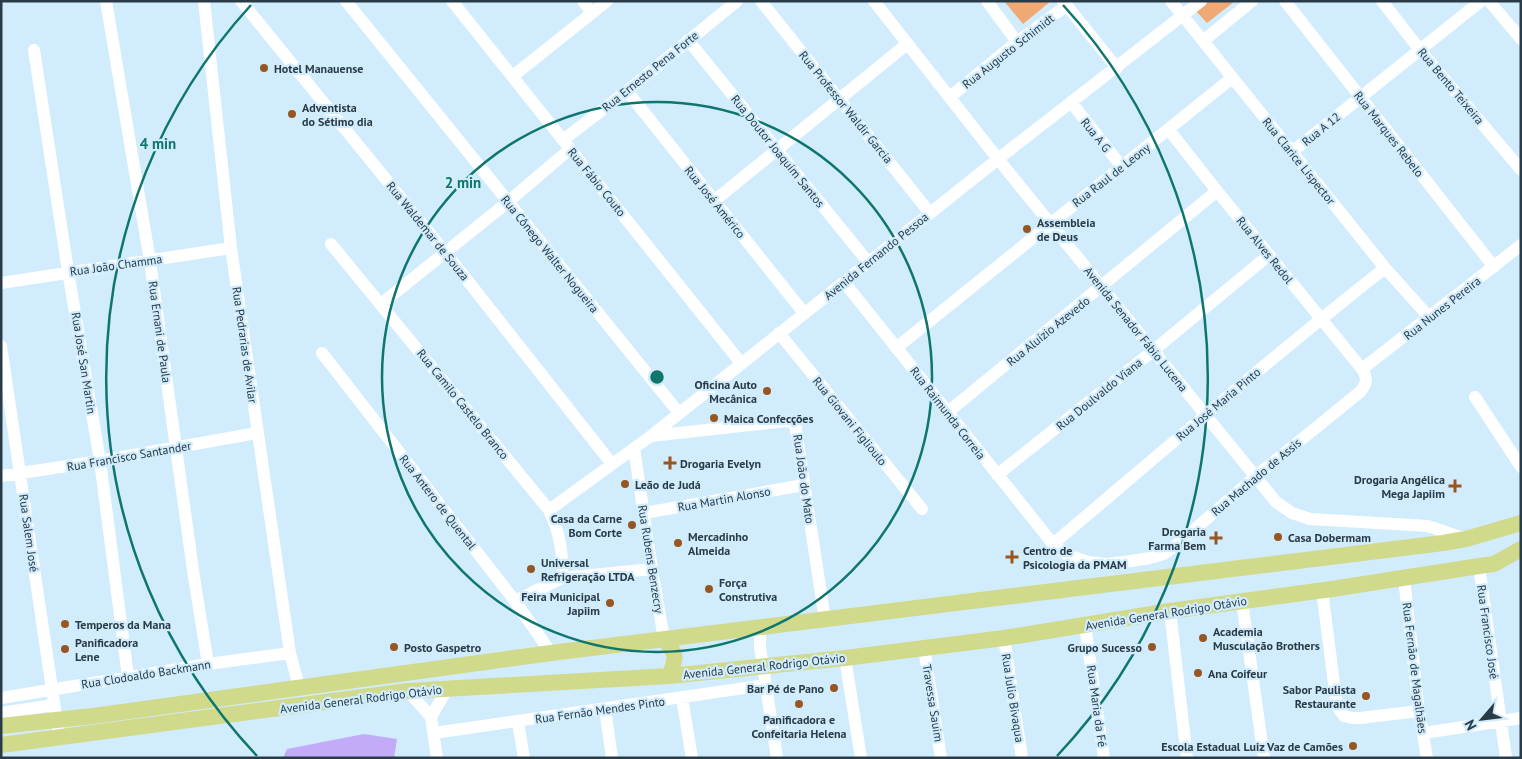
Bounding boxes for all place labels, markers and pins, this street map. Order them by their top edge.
place label: Hotel Manauense [274,61,363,76]
marker: Hotel Manauense [258,62,270,74]
place label: Adventista do Sétimo dia [302,100,373,129]
marker: Adventista do Sétimo dia [286,108,298,120]
place label: Assembleia de Deus [1037,215,1095,244]
marker: Assembleia de Deus [1021,223,1033,235]
centre of rings [648,368,666,386]
place label: Oficina Auto Mecânica [695,377,758,406]
marker: Oficina Auto Mecânica [761,385,773,397]
place label: Maica Confecções [724,411,814,426]
marker: Maica Confecções [708,412,720,424]
place label: Drogaria Evelyn [680,456,761,471]
marker: Drogaria Evelyn [664,457,676,469]
place label: Drogaria Angélica Mega Japiim [1354,472,1445,501]
place label: Leão de Judá [635,477,701,492]
marker: Leão de Judá [619,478,631,490]
marker: Drogaria Angélica Mega Japiim [1449,480,1461,492]
place label: Casa da Carne Bom Corte [551,511,622,540]
marker: Casa da Carne Bom Corte [626,519,638,531]
place label: Drogaria Farma Bem [1148,524,1206,553]
place label: Mercadinho Almeida [688,529,749,558]
place label: Casa Dobermam [1288,530,1371,545]
marker: Casa Dobermam [1272,531,1284,543]
marker: Drogaria Farma Bem [1210,532,1222,544]
marker: Mercadinho Almeida [672,537,684,549]
place label: Centro de Psicologia da PMAM [1023,543,1127,572]
marker: Centro de Psicologia da PMAM [1005,550,1019,564]
place label: Universal Refrigeração LTDA [541,555,635,584]
marker: Universal Refrigeração LTDA [525,563,537,575]
place label: Força Construtiva [719,575,777,604]
marker: Força Construtiva [703,583,715,595]
place label: Feira Municipal Japiim [521,589,600,618]
marker: Feira Municipal Japiim [604,597,616,609]
place label: Temperos da Mana [75,617,171,632]
marker: Temperos da Mana [59,618,71,630]
place label: Academia Musculação Brothers [1213,624,1320,653]
marker: Academia Musculação Brothers [1197,632,1209,644]
place label: Panificadora Lene [75,635,138,664]
place label: Posto Gaspetro [404,640,482,655]
place label: Grupo Sucesso [1068,640,1143,655]
marker: Posto Gaspetro [388,641,400,653]
marker: Grupo Sucesso [1146,641,1158,653]
marker: Panificadora Lene [59,643,71,655]
place label: Ana Coifeur [1208,666,1268,681]
marker: Ana Coifeur [1192,667,1204,679]
place label: Bar Pé de Pano [747,681,825,696]
marker: Bar Pé de Pano [828,682,840,694]
place label: Sabor Paulista Restaurante [1283,682,1356,711]
marker: Sabor Paulista Restaurante [1360,690,1372,702]
marker: Panificadora e Confeitaria Helena [793,698,805,710]
place label: Panificadora e Confeitaria Helena [752,712,847,741]
place label: Escola Estadual Luiz Vaz de Camões [1161,739,1343,754]
marker: Escola Estadual Luiz Vaz de Camões [1347,740,1359,752]

